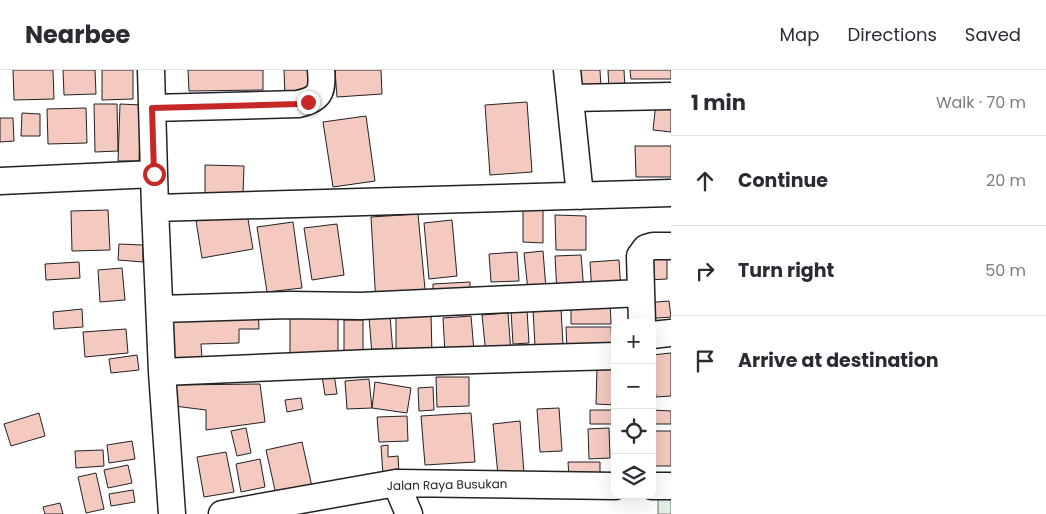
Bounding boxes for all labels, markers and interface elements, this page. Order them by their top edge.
text: Nearbee [25,18,130,51]
text: Map [780,22,819,47]
text: Directions [847,22,937,47]
text: Saved [965,22,1021,47]
text: 1 min [691,88,746,117]
route end [297,91,320,114]
text: Walk · 70 m [936,91,1026,114]
route start [143,163,166,186]
icon: ahead [691,167,719,195]
text: Continue [738,167,828,194]
text: 20 m [986,169,1026,192]
icon: right [691,257,719,285]
text: Turn right [738,257,834,284]
text: 50 m [985,259,1026,282]
map controls [611,319,656,499]
button: + [611,319,656,364]
icon: arrive [691,347,719,375]
text: Arrive at destination [738,347,939,374]
button: − [611,364,656,409]
button: locate [611,409,656,454]
button: layers [611,454,656,499]
street label: Jalan Raya Busukan [386,475,508,494]

